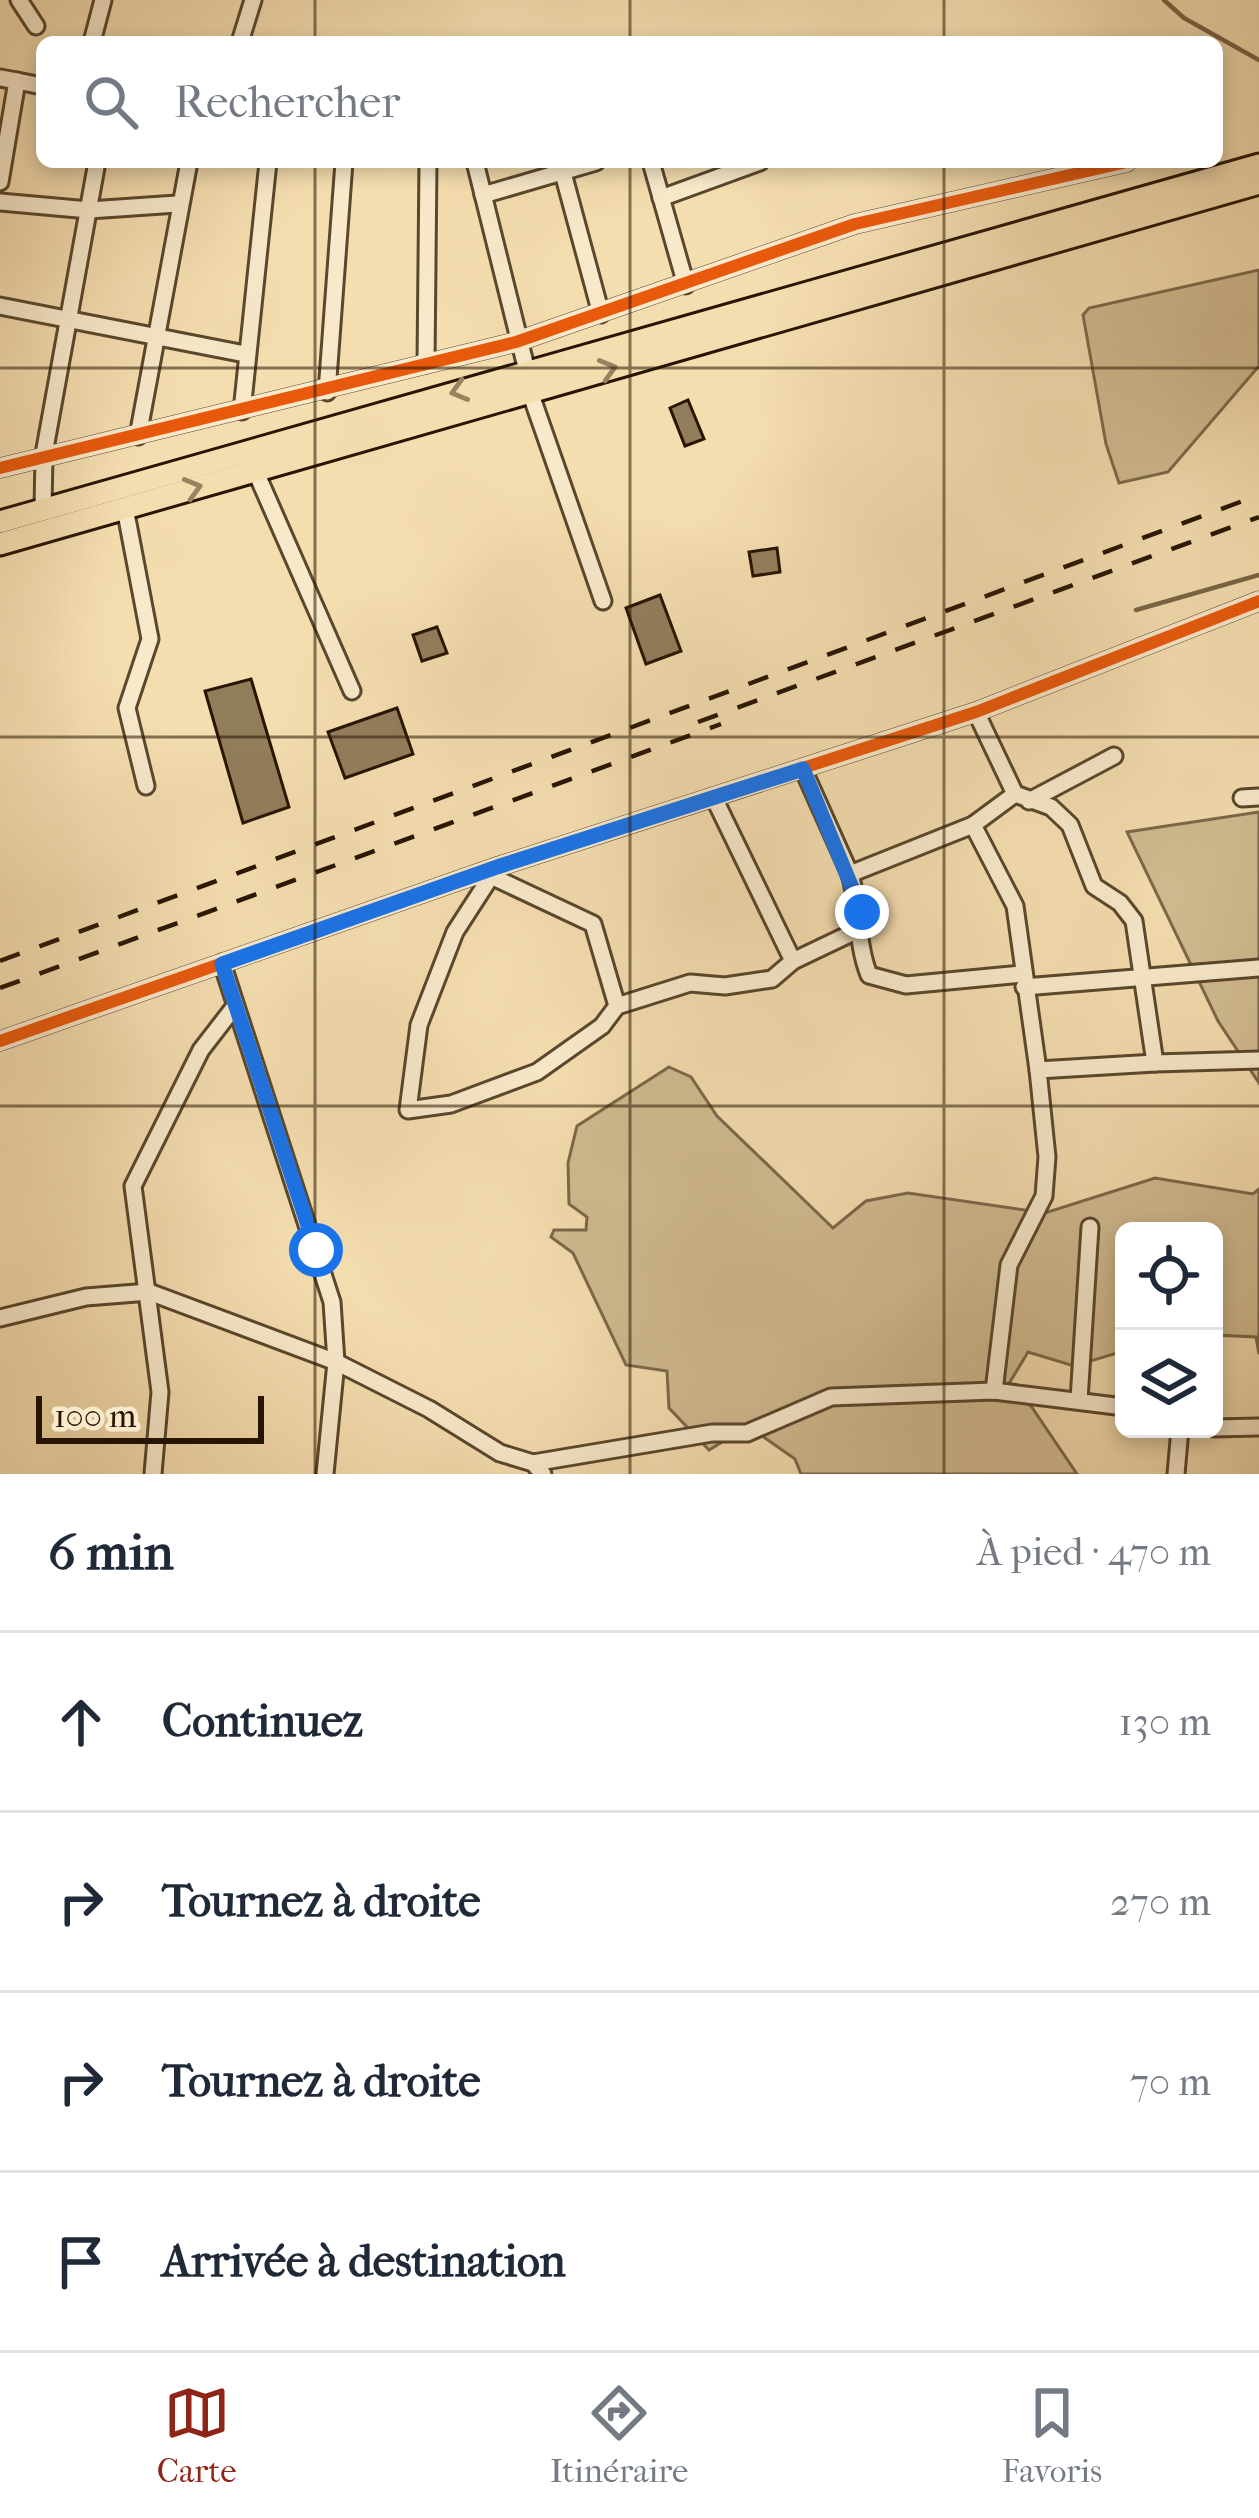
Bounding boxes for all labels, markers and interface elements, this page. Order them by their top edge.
search box [36,36,1223,168]
icon: search [78,69,144,135]
text: Rechercher [174,76,400,129]
one-way arrow [597,358,618,383]
one-way arrow [449,377,470,402]
one-way arrow [182,477,203,502]
route end [835,885,889,939]
map controls [1115,1222,1223,1438]
button: locate [1115,1222,1223,1330]
route start [289,1223,343,1277]
button: layers [1115,1330,1223,1438]
scale bar [36,1390,264,1443]
text: 100 m [54,1397,137,1436]
text: 6 min [48,1522,174,1582]
text: À pied · 470 m [977,1529,1211,1575]
icon: ahead [48,1689,114,1755]
text: Continuez [162,1695,363,1748]
text: 130 m [1119,1699,1211,1745]
icon: right [48,1869,114,1935]
text: Tournez à droite [162,1875,481,1928]
text: 270 m [1110,1879,1211,1925]
icon: right [48,2049,114,2115]
text: Tournez à droite [162,2055,481,2108]
text: 70 m [1130,2059,1211,2105]
icon: arrive [48,2229,114,2295]
text: Arrivée à destination [162,2235,566,2288]
tab: Carte [157,2380,237,2491]
tab: Itinéraire [550,2380,688,2491]
tab: Favoris [1002,2380,1102,2491]

